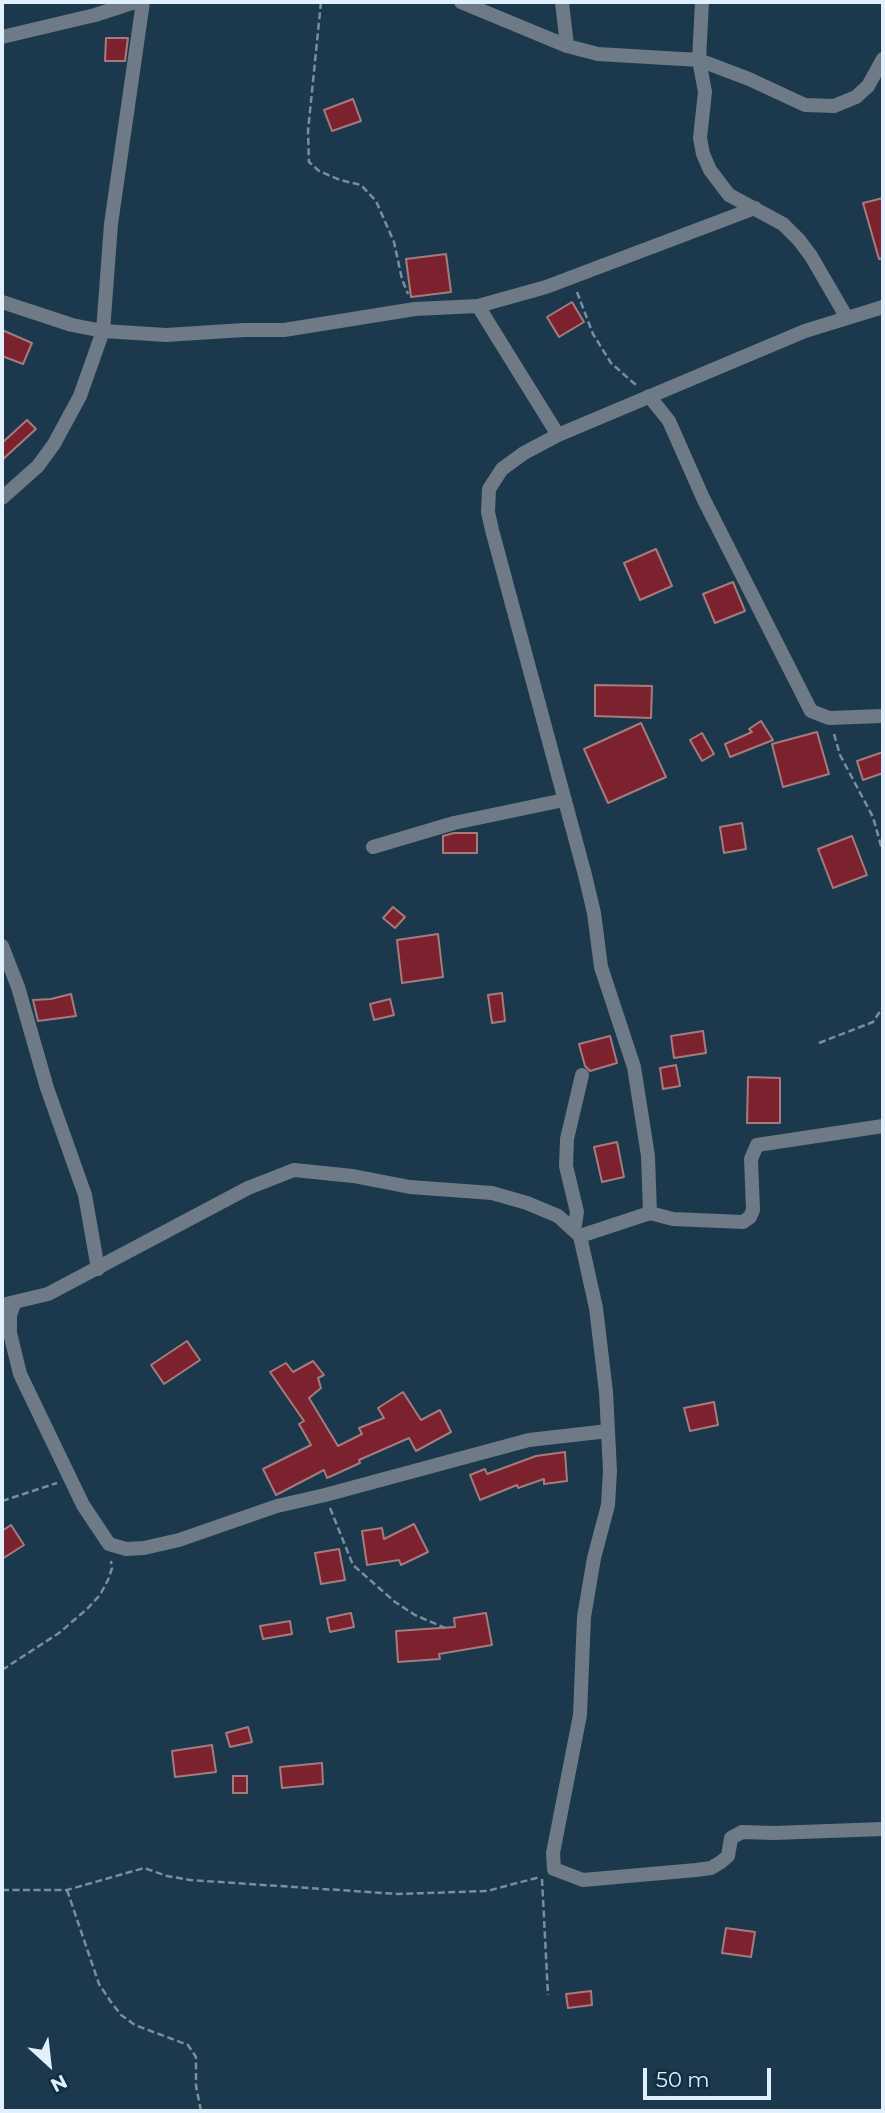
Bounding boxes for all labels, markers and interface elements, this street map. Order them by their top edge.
north arrow [14,2029,84,2099]
scale bar [647,2054,775,2098]
text: 50 m [656,2067,710,2092]
text: N [47,2069,71,2097]

